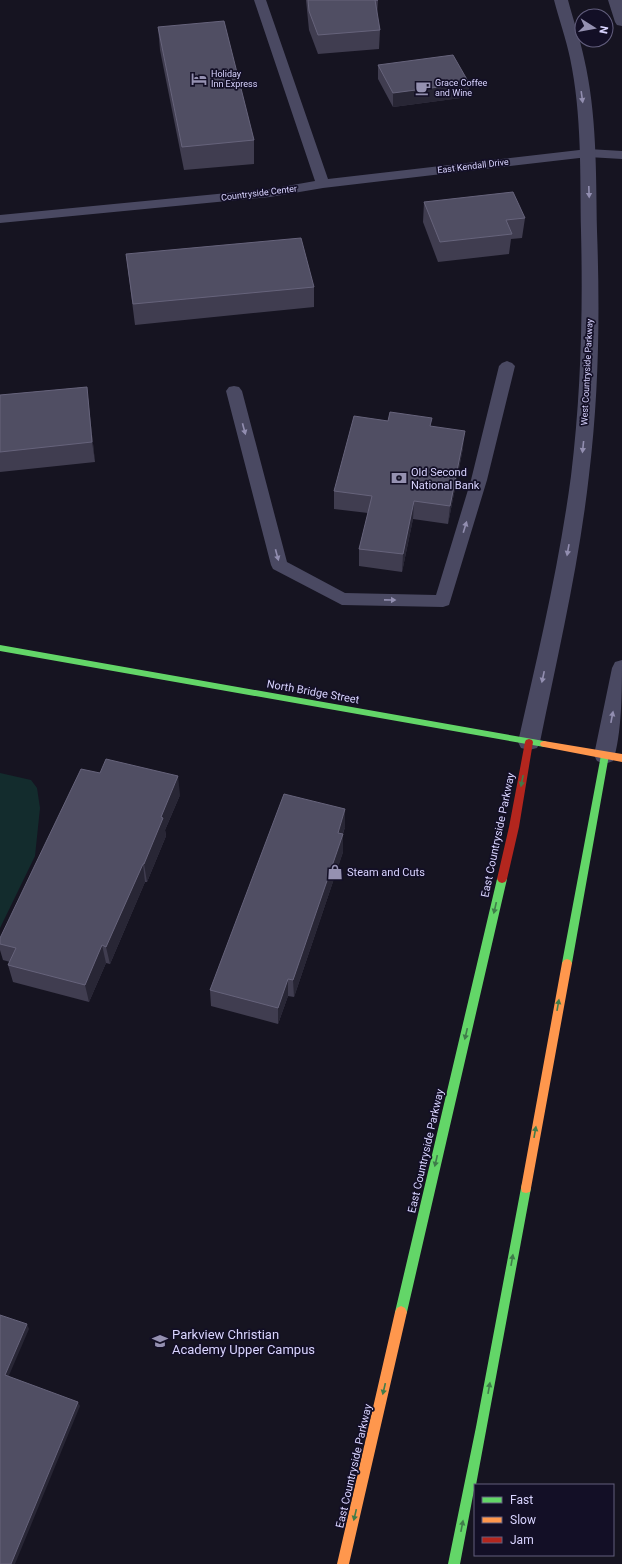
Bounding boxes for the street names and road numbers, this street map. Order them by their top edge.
street label: East Kendall Drive [437,157,510,175]
street label: Countryside Center [220,183,298,203]
street label: West Countryside Parkway [579,318,595,425]
street label: North Bridge Street [266,677,361,707]
street label: East Countryside Parkway [478,771,518,899]
street label: East Countryside Parkway [405,1087,447,1214]
street label: East Countryside Parkway [333,1402,375,1529]

